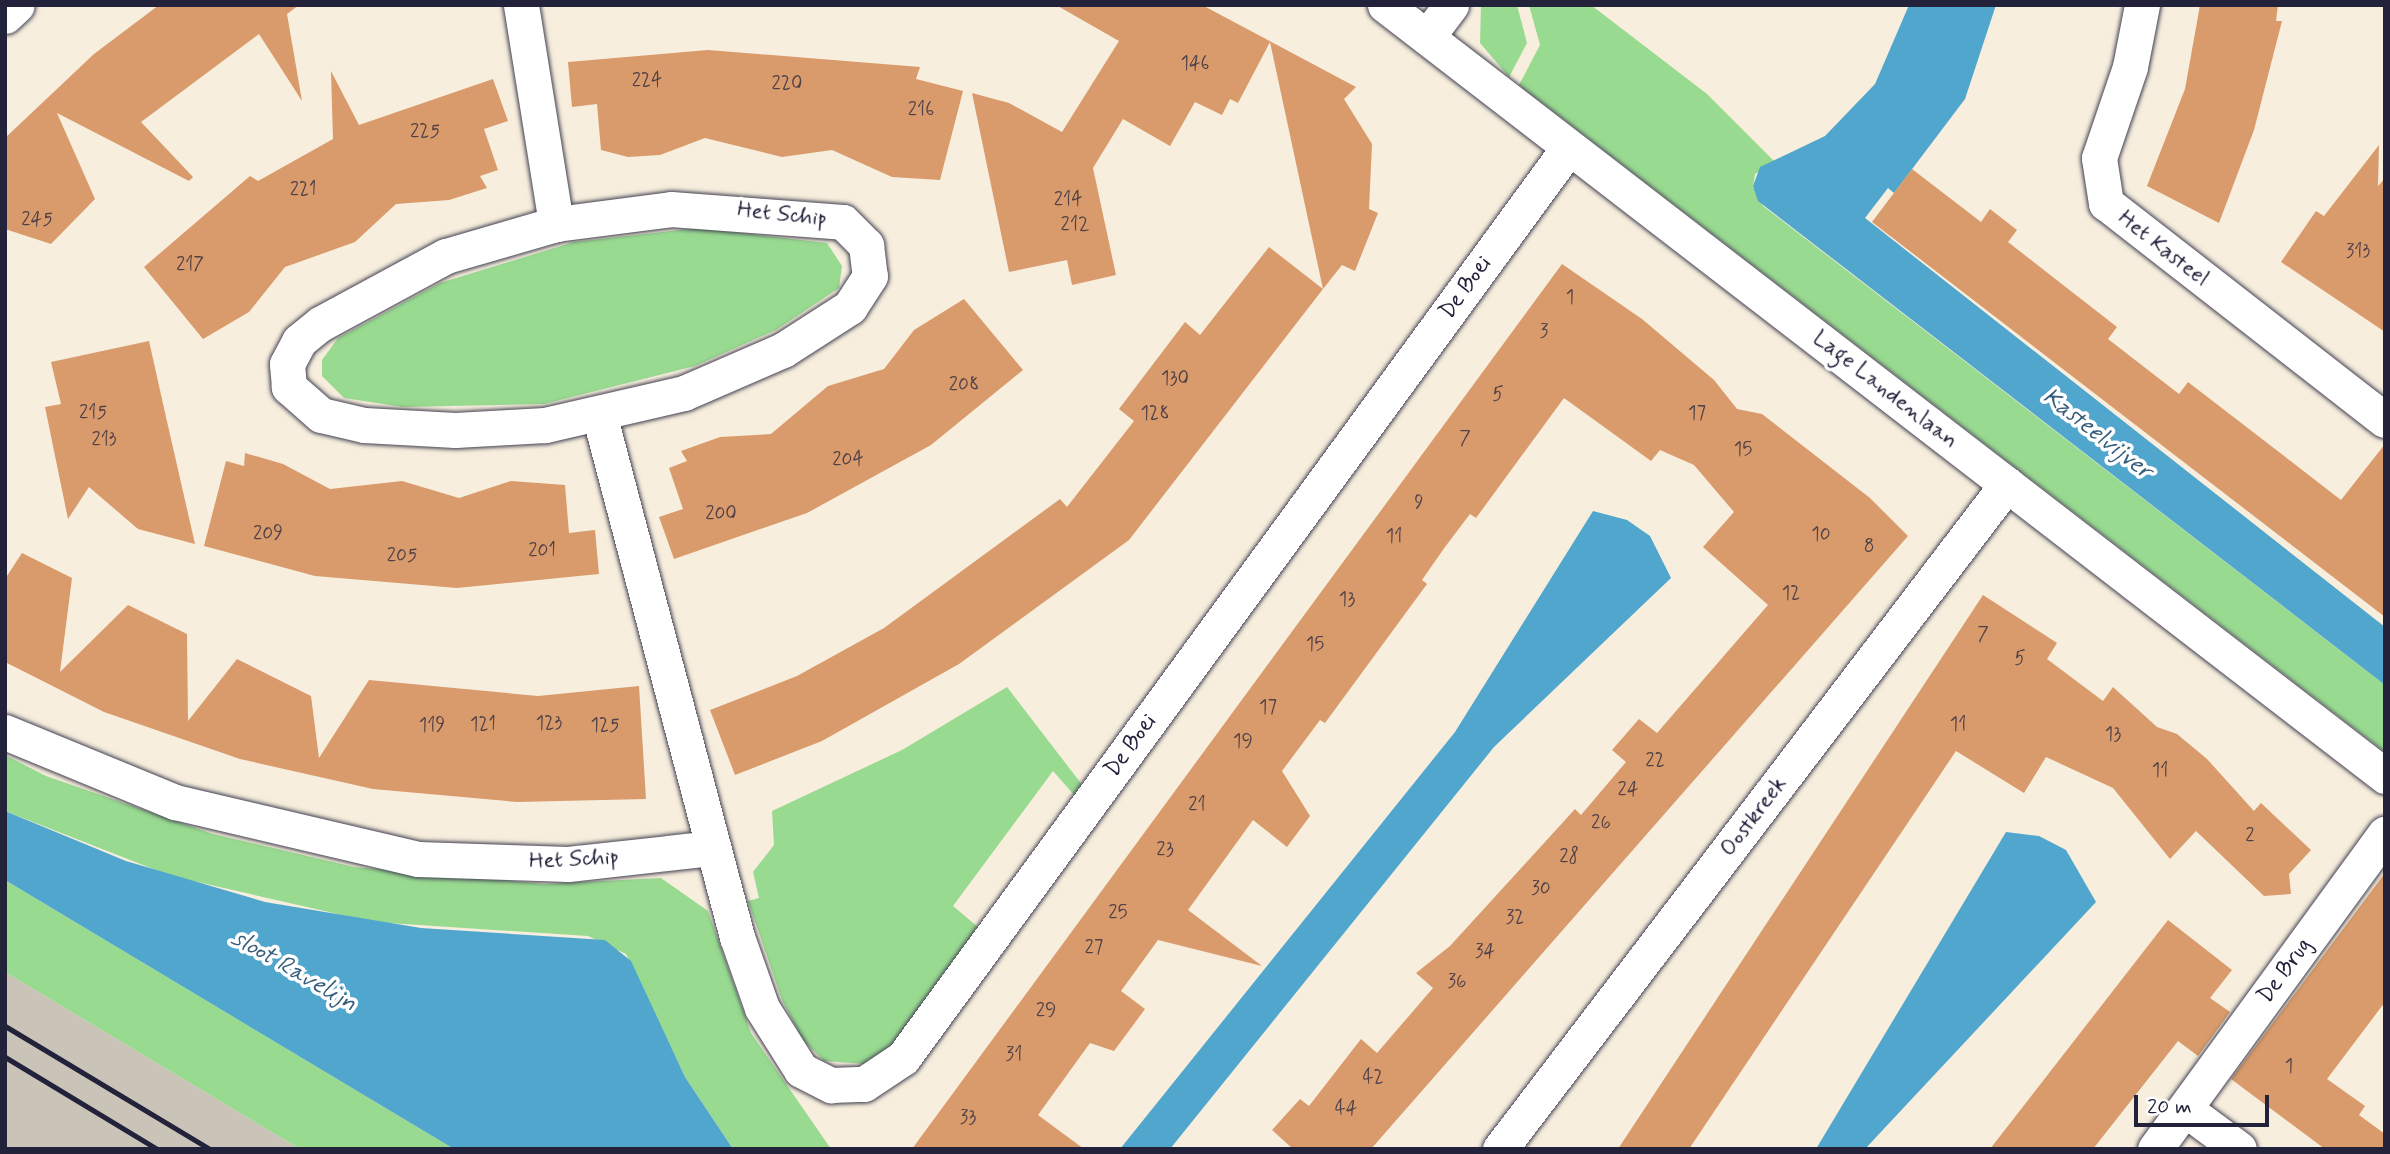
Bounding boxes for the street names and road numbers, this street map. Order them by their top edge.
street label: Het Schip [736,197,828,233]
street label: Het Kasteel [2111,204,2215,294]
street label: De Boei [1434,251,1498,325]
street label: Lage Landenlaan [1807,325,1963,455]
street label: De Boei [1099,709,1163,783]
street label: Oostkreek [1715,771,1793,863]
street label: Het Schip [528,844,620,876]
street label: De Brug [2251,931,2319,1011]

